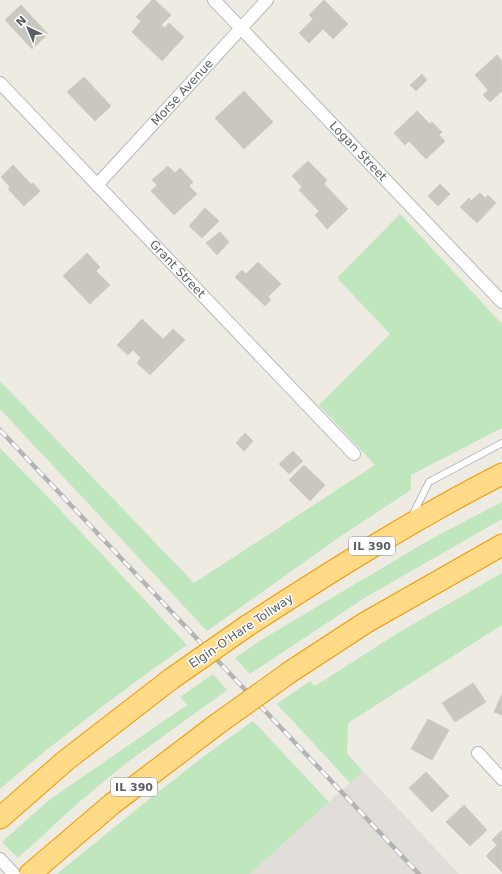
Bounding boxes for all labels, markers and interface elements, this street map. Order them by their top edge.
north arrow [8,8,48,48]
text: N [14,13,29,29]
street label: Morse Avenue [148,56,216,128]
street label: Logan Street [327,119,390,184]
street label: Grant Street [147,237,208,301]
road number: IL 390 [349,537,395,555]
street label: Elgin-O'Hare Tollway [186,591,296,671]
road number: IL 390 [111,778,157,796]

